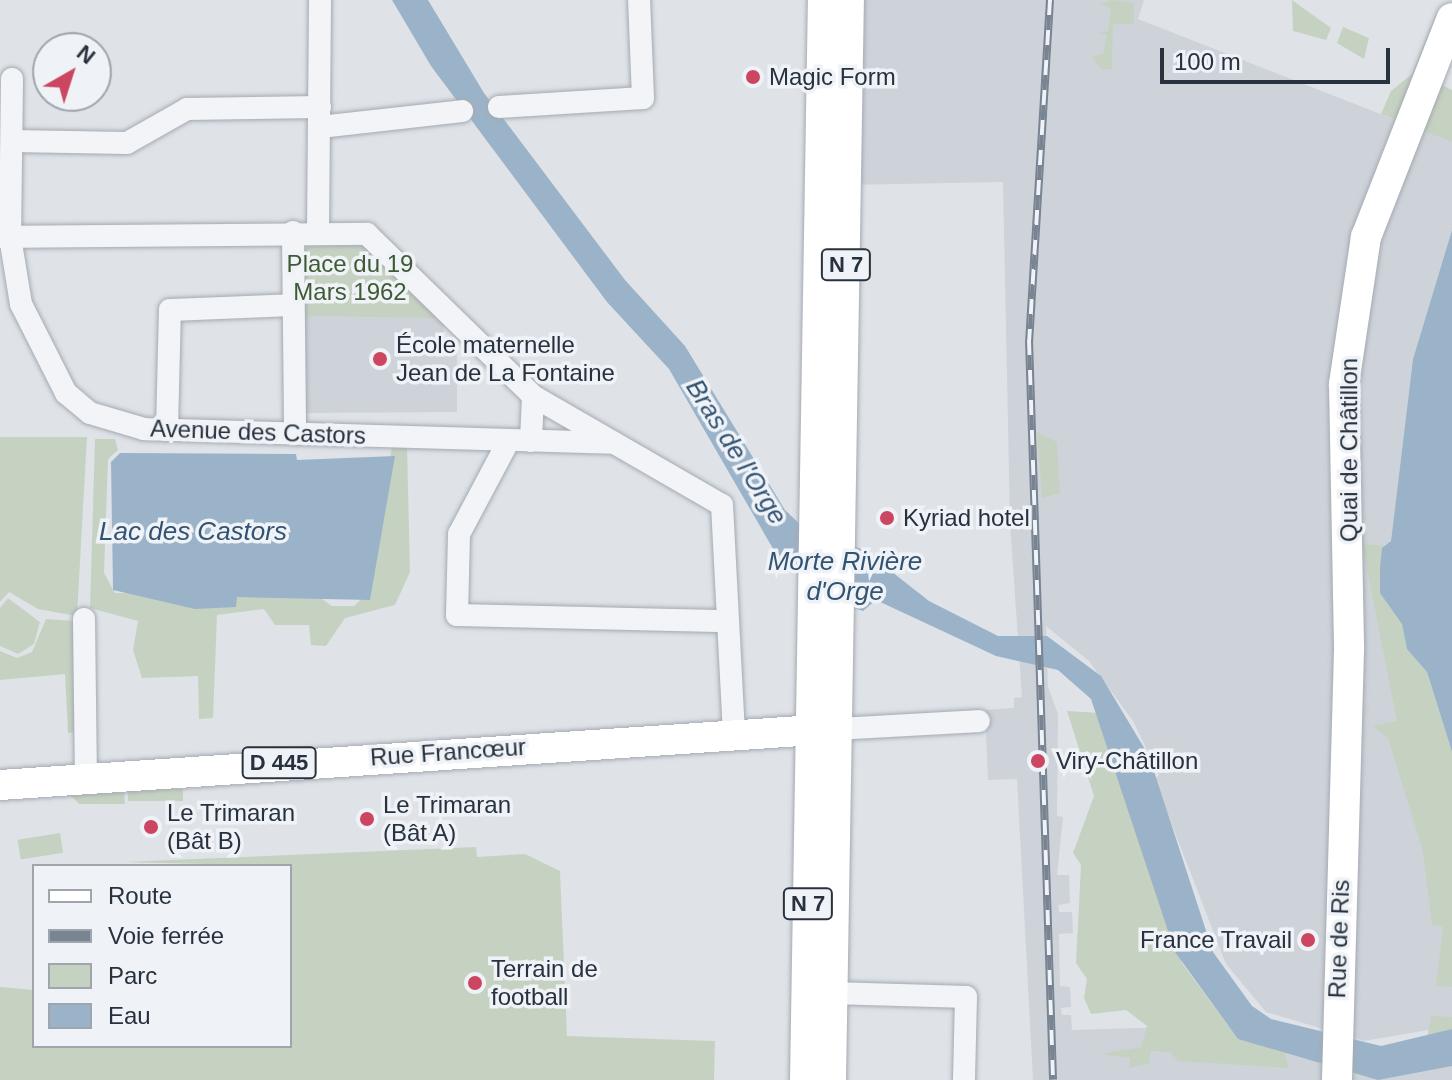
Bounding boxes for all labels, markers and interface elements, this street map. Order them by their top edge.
north arrow [32,32,112,112]
scale bar [1164,32,1394,82]
text: N [72,40,100,69]
text: 100 m [1174,48,1241,75]
place label: Magic Form [769,63,896,91]
marker: Magic Form [744,68,762,86]
road number: N 7 [820,247,872,283]
park label: Place du 19 Mars 1962 [287,250,413,306]
place label: École maternelle Jean de La Fontaine [396,331,615,387]
marker: École maternelle Jean de La Fontaine [371,350,389,368]
street label: Quai de Châtillon [1335,358,1363,542]
water label: Bras de l'Orge [679,374,793,530]
street label: Avenue des Castors [150,414,366,450]
place label: Kyriad hotel [903,504,1030,532]
marker: Kyriad hotel [878,509,896,527]
water label: Lac des Castors [99,516,287,548]
water label: Morte Rivière d'Orge [768,546,922,608]
street label: Rue Francœur [369,732,527,772]
road number: D 445 [241,745,317,781]
place label: Viry-Châtillon [1056,747,1198,775]
marker: Viry-Châtillon [1027,750,1049,772]
place label: Le Trimaran (Bât A) [383,791,511,847]
place label: Le Trimaran (Bât B) [167,799,295,855]
marker: Le Trimaran (Bât A) [358,810,376,828]
marker: Le Trimaran (Bât B) [142,818,160,836]
legend [32,864,292,1048]
street label: Rue de Ris [1323,879,1355,999]
text: Route [108,882,172,909]
road number: N 7 [782,886,834,922]
text: Voie ferrée [108,922,224,949]
place label: France Travail [1140,926,1292,954]
marker: France Travail [1299,931,1317,949]
place label: Terrain de football [491,955,598,1011]
text: Parc [108,962,157,989]
marker: Terrain de football [466,974,484,992]
text: Eau [108,1002,151,1029]

